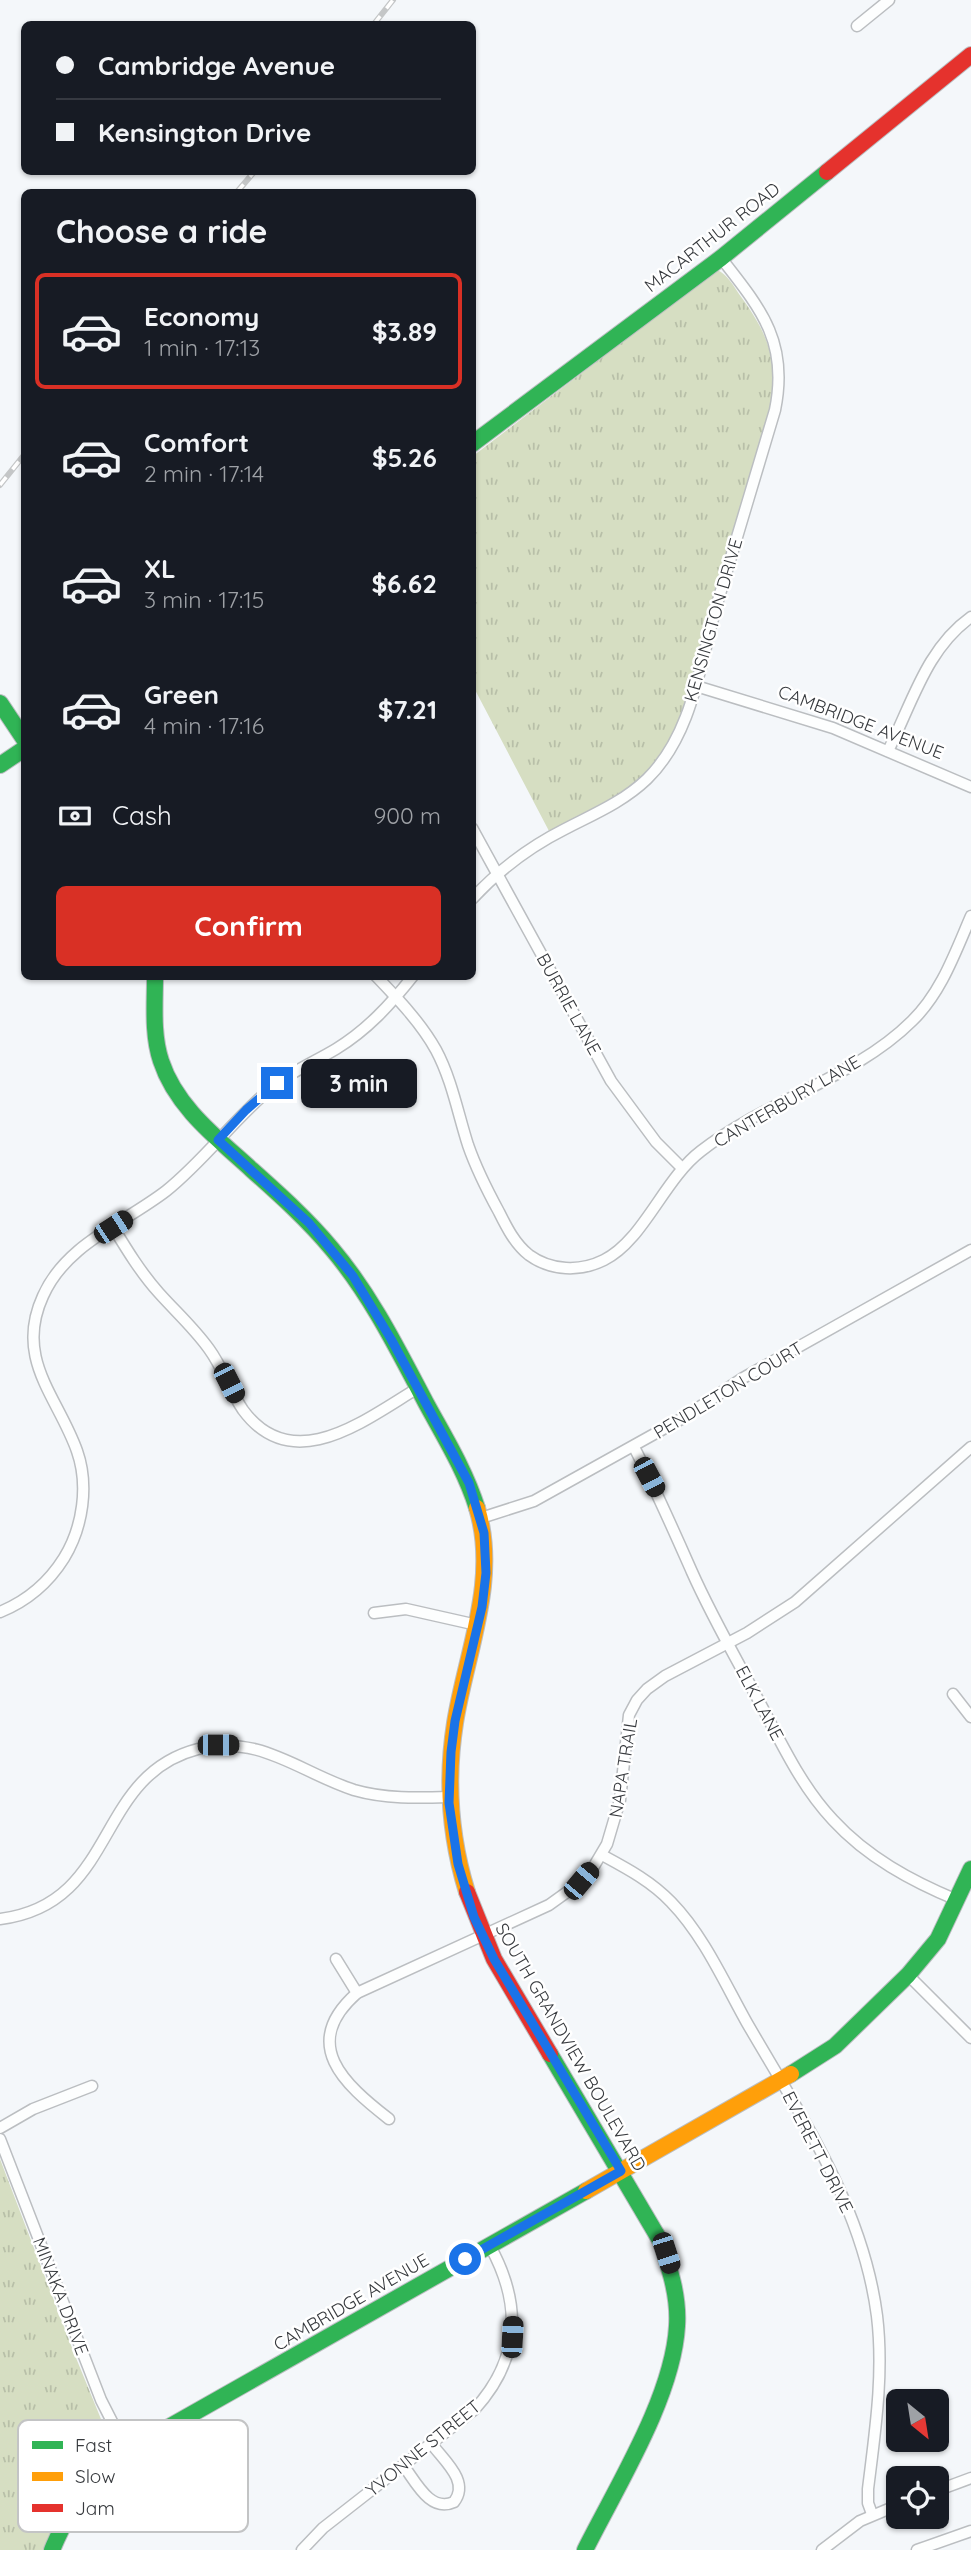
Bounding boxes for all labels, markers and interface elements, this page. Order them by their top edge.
text: Cambridge Avenue [98,49,335,82]
text: Kensington Drive [98,116,311,149]
street label: MACARTHUR ROAD [640,177,784,297]
text: Choose a ride [56,211,268,251]
icon: car [60,300,123,363]
text: Economy [144,300,259,333]
text: $3.89 [372,315,437,348]
text: 1 min · 17:13 [144,333,260,362]
icon: car [60,426,123,489]
text: Comfort [144,426,249,459]
text: $5.26 [372,441,437,474]
text: 2 min · 17:14 [144,459,264,488]
street label: KENSINGTON DRIVE [679,535,747,705]
icon: car [60,552,123,615]
text: XL [144,552,176,585]
text: $6.62 [371,567,437,600]
text: 3 min · 17:15 [144,585,264,614]
icon: car [60,678,123,741]
text: Green [144,678,219,711]
street label: CAMBRIDGE AVENUE [775,680,947,764]
text: $7.21 [378,693,437,726]
text: 4 min · 17:16 [144,711,264,740]
icon: cash [56,797,94,835]
text: Cash [112,799,172,832]
text: 900 m [374,801,441,830]
button: Confirm [56,886,441,966]
street label: BURRIE LANE [532,949,606,1059]
street label: CANTERBURY LANE [710,1050,864,1152]
callout: 3 min [302,1058,417,1108]
route end [261,1067,293,1099]
text: 3 min [329,1069,389,1098]
car [90,1207,137,1247]
street label: PENDLETON COURT [649,1336,807,1444]
car [211,1360,248,1406]
car [630,1454,669,1500]
street label: ELK LANE [731,1662,789,1744]
street label: NAPA TRAIL [604,1716,642,1819]
car [198,1735,240,1756]
car [560,1858,603,1904]
street label: SOUTH GRANDVIEW BOULEVARD [490,1919,652,2175]
street label: EVERETT DRIVE [777,2087,859,2217]
car [650,2230,683,2276]
street label: MINAKA DRIVE [28,2234,94,2358]
route start [449,2243,481,2275]
street label: CAMBRIDGE AVENUE [269,2248,433,2356]
car [501,2315,524,2359]
north arrow [886,2389,948,2452]
map controls [886,2389,949,2529]
street label: YVONNE STREET [361,2395,485,2501]
legend [18,2420,248,2532]
text: Fast [75,2433,112,2457]
text: Slow [75,2464,116,2488]
button: locate [886,2466,949,2529]
text: Jam [75,2496,115,2520]

